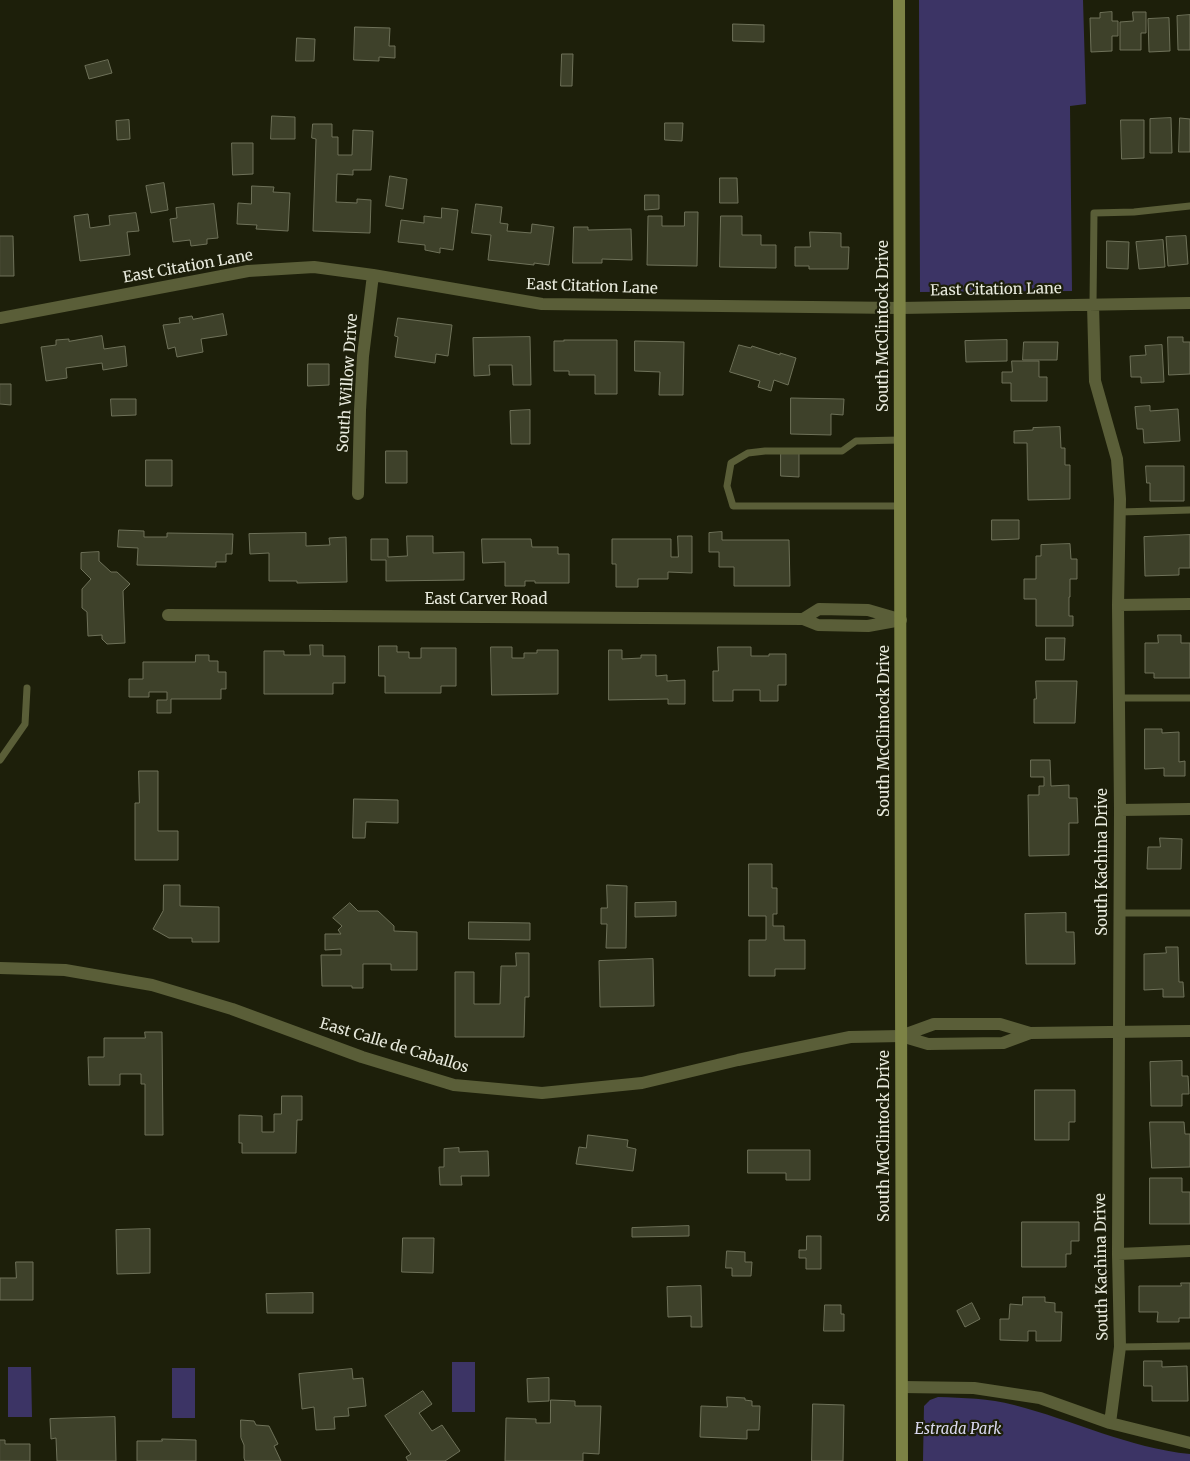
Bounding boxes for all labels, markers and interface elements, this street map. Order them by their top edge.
street label: South McClintock Drive [875,240,893,412]
street label: East Citation Lane [122,247,254,287]
street label: East Citation Lane [526,276,658,298]
street label: East Citation Lane [930,280,1062,300]
street label: South Willow Drive [334,313,362,453]
street label: East Carver Road [425,591,547,609]
street label: South McClintock Drive [876,645,894,817]
street label: South Kachina Drive [1094,788,1112,936]
street label: East Calle de Caballos [317,1015,471,1077]
street label: South McClintock Drive [876,1050,894,1222]
street label: South Kachina Drive [1092,1193,1112,1341]
park label: Estrada Park [915,1421,1001,1439]

